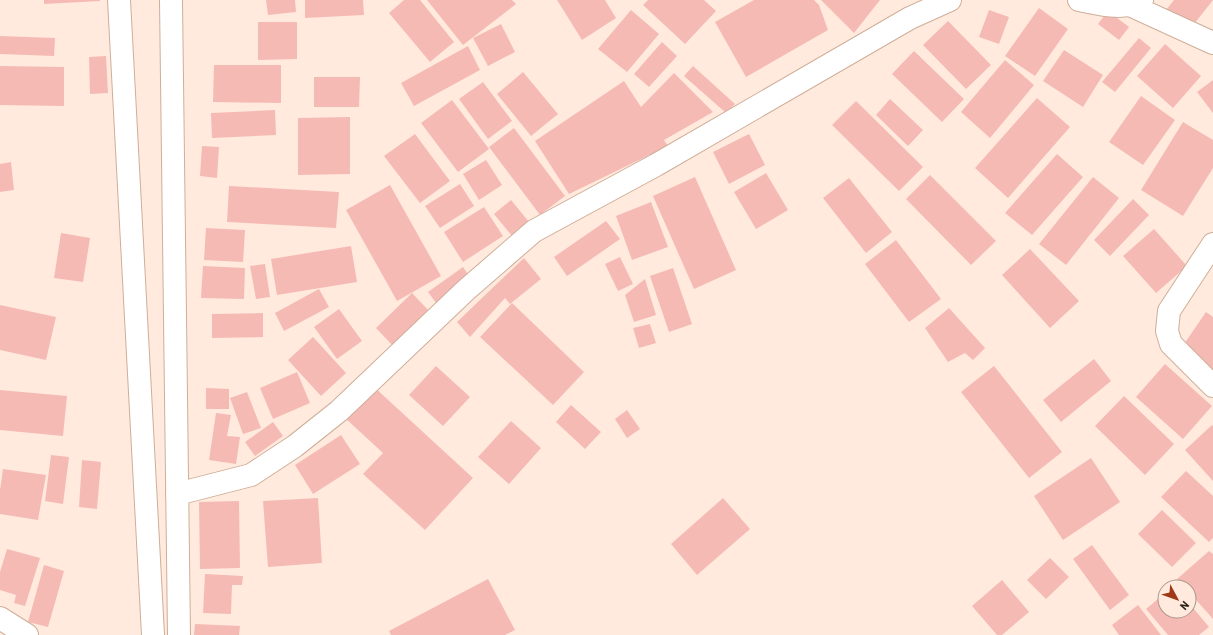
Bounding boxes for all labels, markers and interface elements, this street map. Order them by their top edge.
north arrow [1157,579,1197,619]
text: N [1178,599,1192,613]

